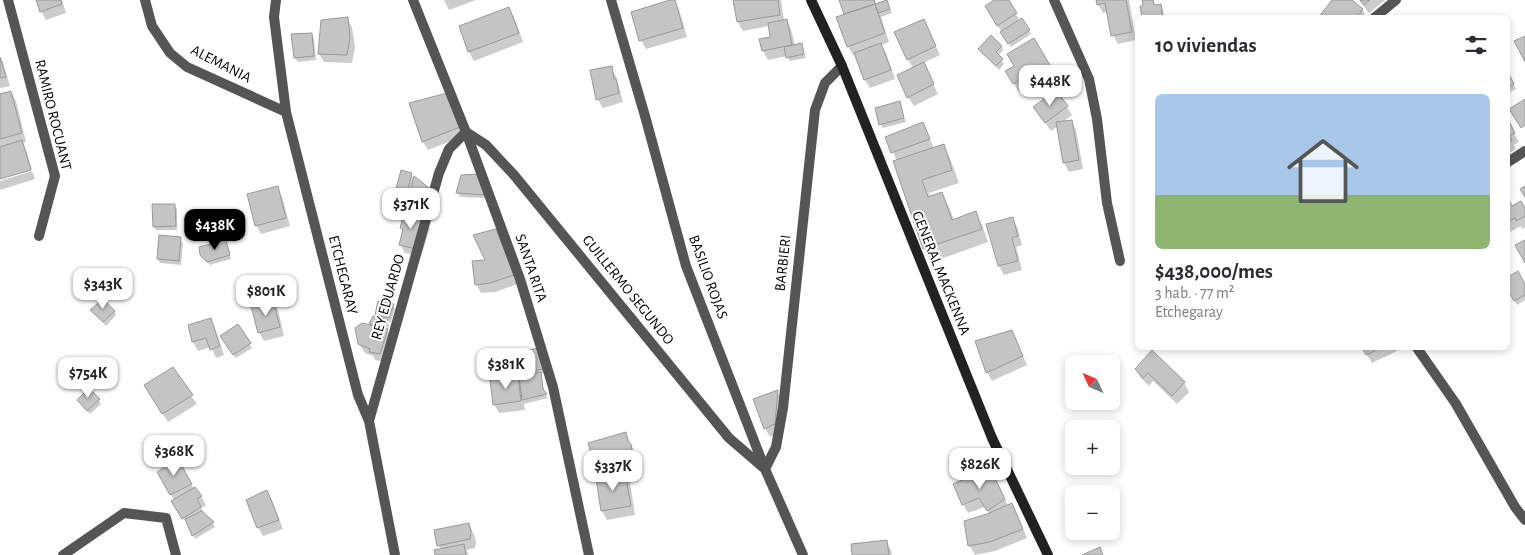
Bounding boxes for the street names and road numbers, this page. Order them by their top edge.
street label: ALEMANIA [188,42,254,86]
street label: RAMIRO ROCUANT [32,58,74,173]
street label: GENERAL MACKENNA [909,209,973,337]
street label: SANTA RITA [512,232,550,304]
street label: GUILLERMO SEGUNDO [579,232,677,348]
street label: BASILIO ROJAS [686,233,730,321]
street label: ETCHEGARAY [326,234,360,316]
street label: BARBIERI [773,234,793,292]
street label: REY EDUARDO [369,253,407,341]

